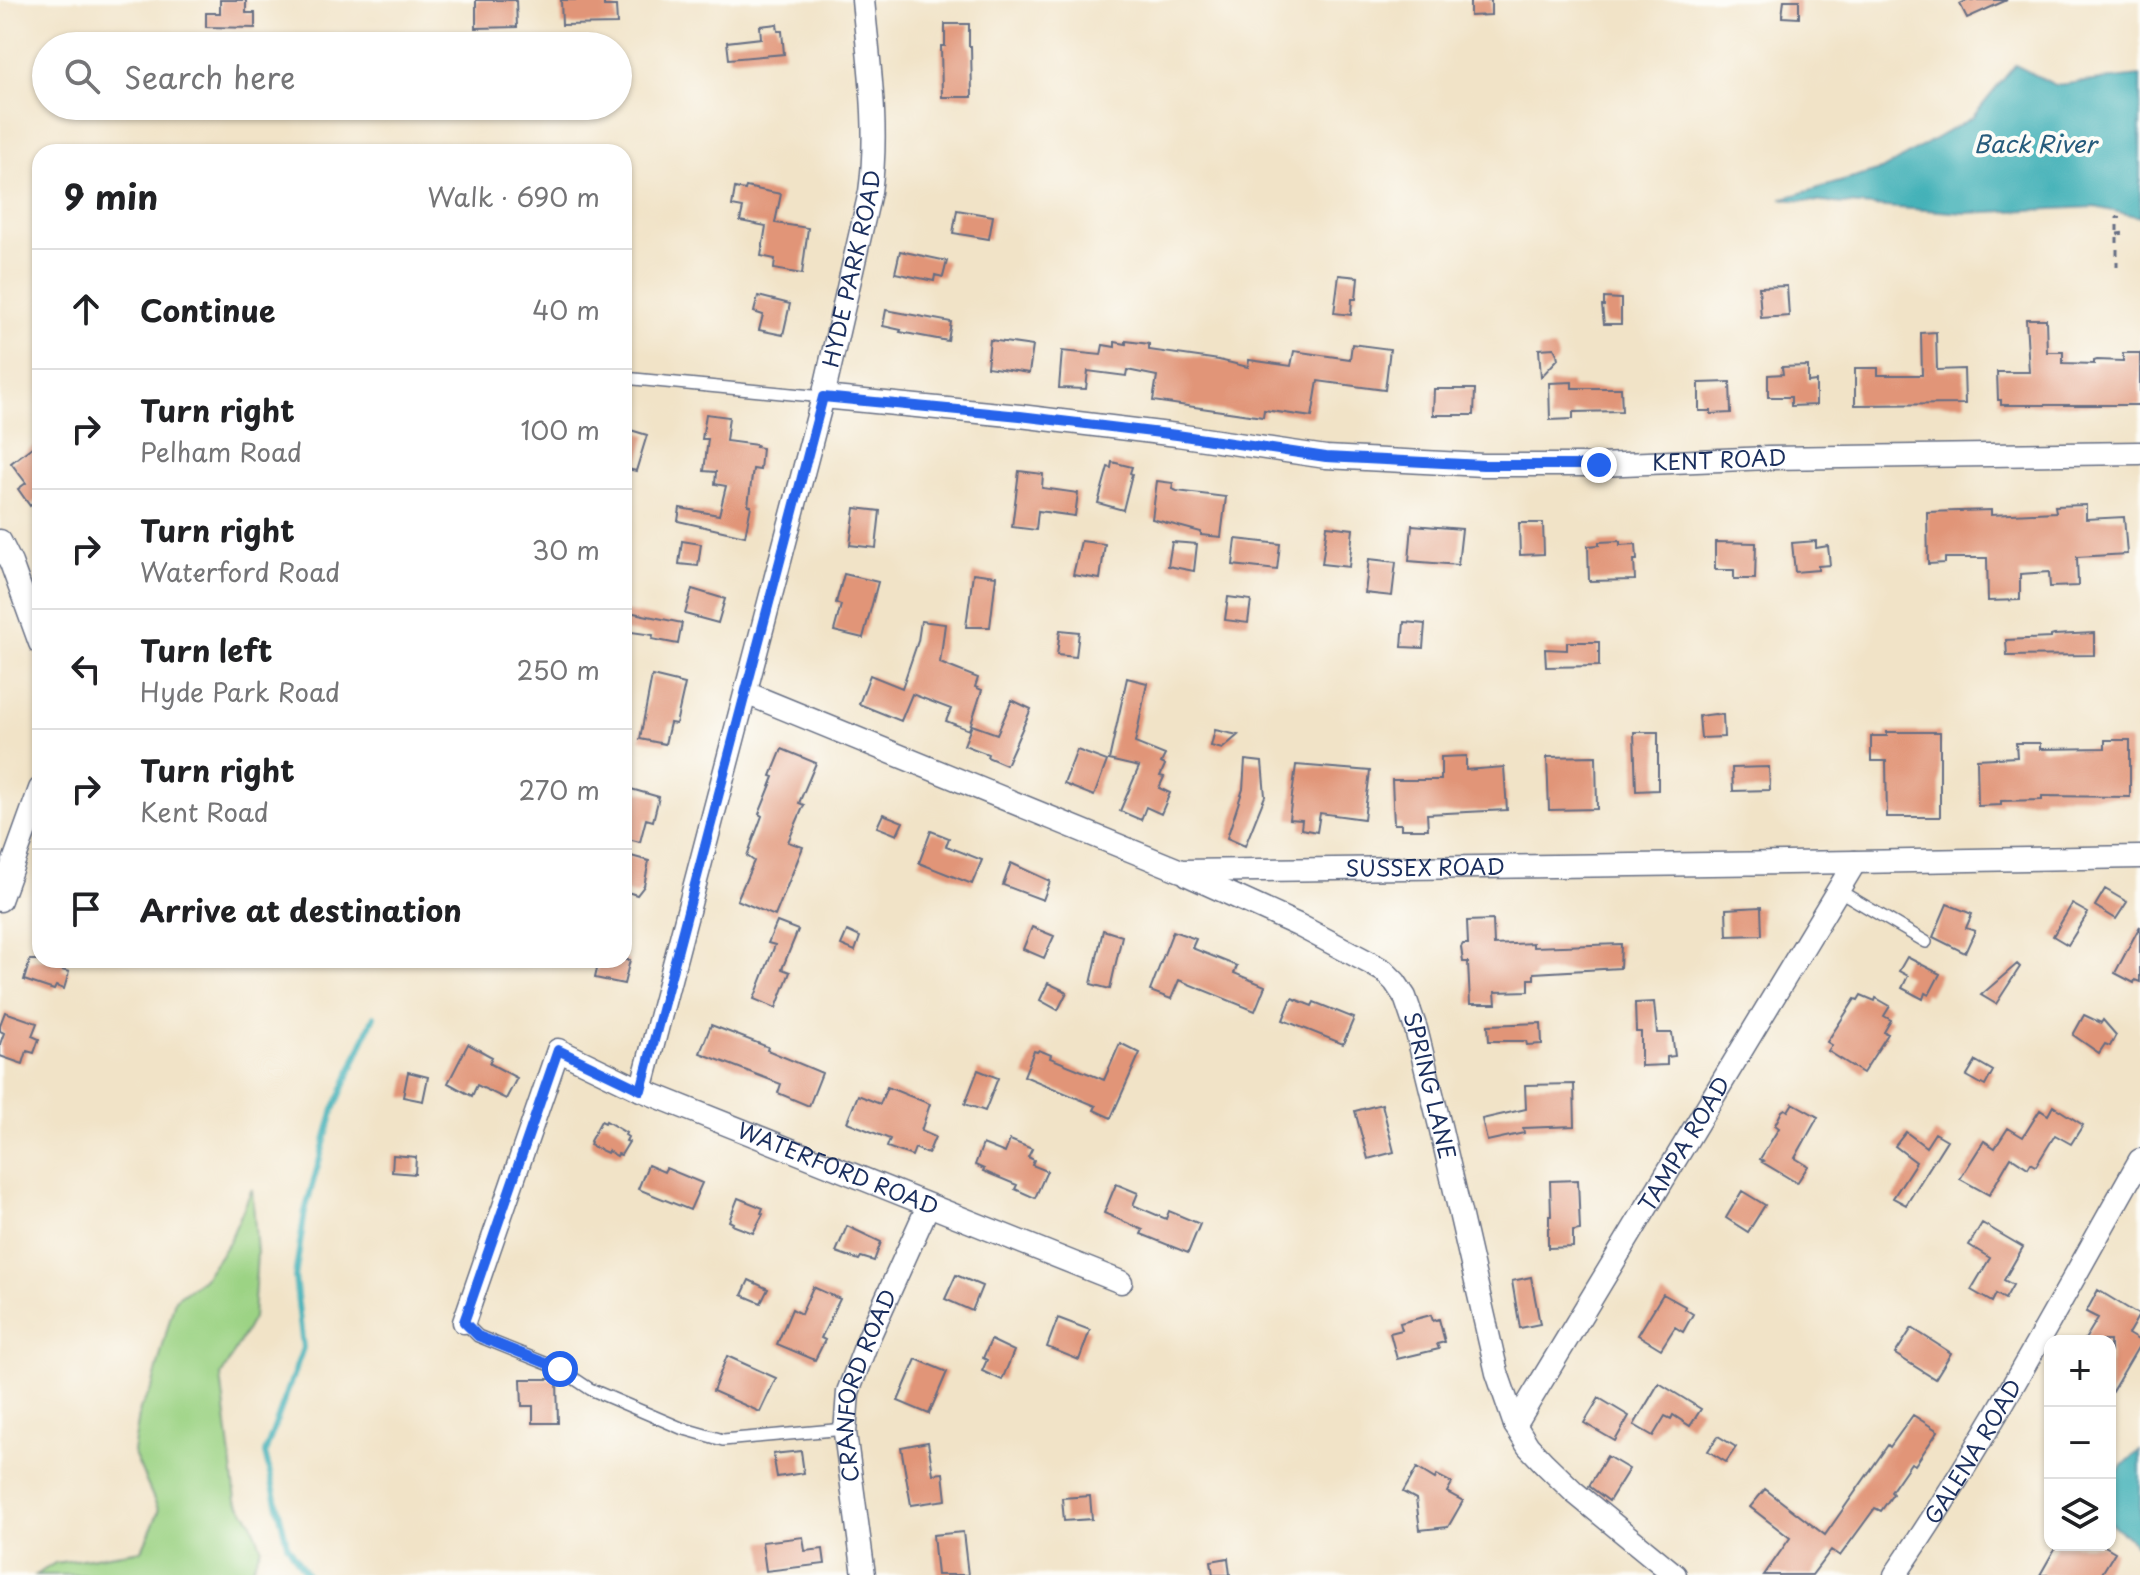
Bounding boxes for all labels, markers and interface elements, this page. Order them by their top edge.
search box [32,32,632,120]
icon: search [60,54,104,98]
text: Search here [124,54,296,99]
water label: Back River [1974,125,2099,161]
street label: HYDE PARK ROAD [812,168,887,370]
text: 9 min [64,170,158,222]
text: Walk · 690 m [428,177,600,216]
icon: ahead [64,287,108,331]
text: Continue [140,287,275,332]
text: 40 m [532,290,600,329]
text: Turn right [140,387,295,432]
icon: right [64,407,108,451]
text: 100 m [520,410,600,449]
text: Pelham Road [140,432,302,471]
street label: KENT ROAD [1651,440,1786,478]
route end [1581,447,1617,483]
text: Turn right [140,507,295,552]
icon: right [64,527,108,571]
text: 30 m [532,530,600,569]
text: Waterford Road [140,552,340,591]
text: Turn left [140,627,272,672]
icon: left [64,647,108,691]
text: 250 m [516,650,600,689]
text: Hyde Park Road [140,672,340,711]
text: Turn right [140,747,295,792]
icon: right [64,767,108,811]
text: 270 m [519,770,600,809]
text: Kent Road [140,792,269,831]
street label: SUSSEX ROAD [1345,849,1505,884]
icon: arrive [64,887,108,931]
text: Arrive at destination [140,887,462,932]
street label: SPRING LANE [1396,1007,1465,1162]
street label: TAMPA ROAD [1630,1069,1737,1218]
street label: WATERFORD ROAD [733,1112,944,1222]
street label: CRANFORD ROAD [827,1283,904,1484]
map controls [2044,1335,2116,1551]
button: + [2044,1335,2116,1407]
route start [542,1351,578,1387]
street label: GALENA ROAD [1915,1372,2028,1530]
button: − [2044,1407,2116,1479]
button: layers [2044,1479,2116,1551]

